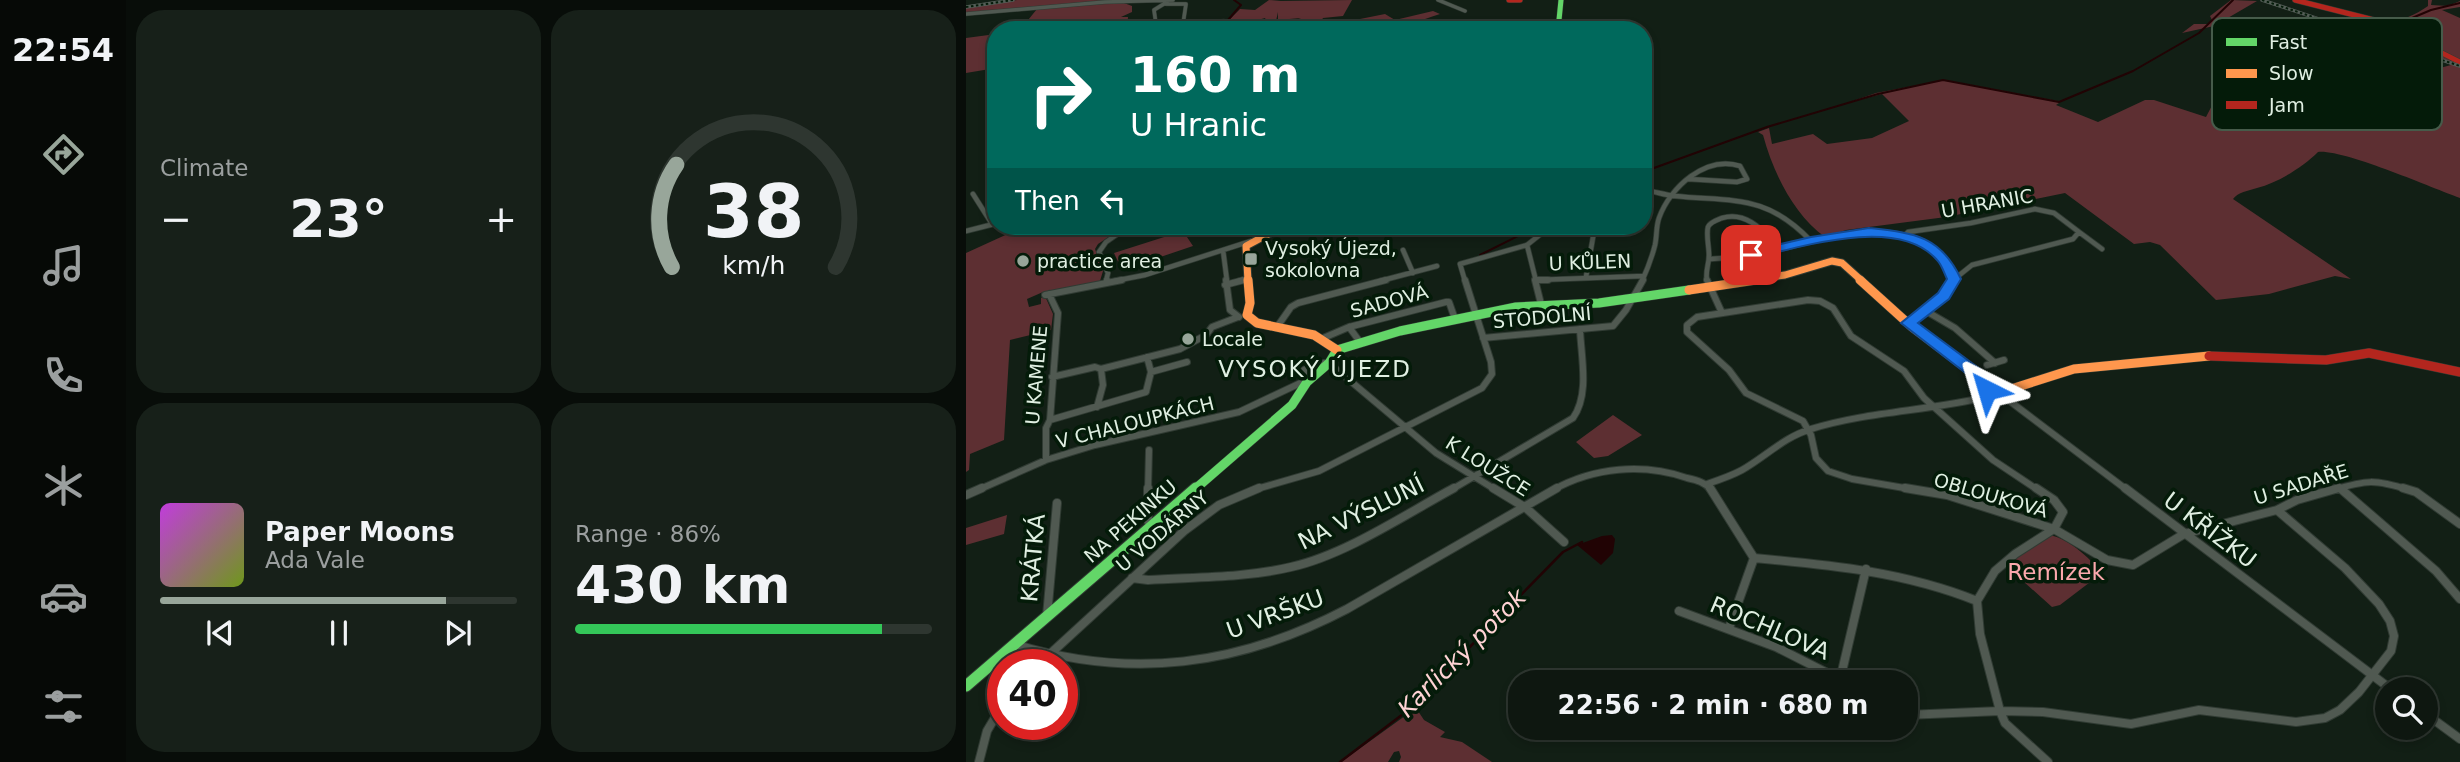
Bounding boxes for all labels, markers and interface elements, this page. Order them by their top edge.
legend [2212,18,2442,130]
text: 22:54 [12,31,114,69]
text: Fast [2269,31,2307,53]
text: 160 m [1130,47,1300,104]
icon: right [1015,49,1106,140]
text: Slow [2269,62,2314,84]
text: Jam [2268,94,2305,116]
text: U Hranic [1130,106,1267,144]
icon: directions [39,130,88,179]
text: Climate [160,155,249,181]
text: 38 [703,170,804,255]
icon: left [1094,182,1132,220]
street label: U HRANIC [1939,184,2035,222]
text: Then [1015,186,1080,216]
text: 23° [289,189,388,249]
text: − [160,197,192,241]
text: + [485,197,517,241]
pin [1721,225,1781,285]
place label: Vysoký Újezd, sokolovna [1265,236,1397,281]
icon: arrive [1732,236,1770,274]
icon: music [39,241,88,290]
street label: U KŮLEN [1548,249,1632,274]
place label: practice area [1037,250,1162,272]
text: km/h [722,251,785,280]
marker: Vysoký Újezd, sokolovna [1243,251,1259,267]
marker: practice area [1015,253,1031,269]
street label: SADOVÁ [1348,280,1430,322]
street label: STODOLNÍ [1492,302,1592,332]
street label: U KAMENE [1021,324,1051,426]
place label: Locale [1202,328,1263,350]
marker: Locale [1180,331,1196,347]
icon: phone [39,351,88,400]
position arrow [1950,353,2024,427]
district label: VYSOKÝ ÚJEZD [1218,355,1412,382]
street label: V CHALOUPKÁCH [1054,392,1216,452]
street label: K LOUŽCE [1442,431,1534,501]
street label: U SADAŘE [2251,459,2351,509]
icon: climate [39,461,88,510]
street label: OBLOUKOVÁ [1931,468,2051,522]
street label: NA VÝSLUNÍ [1293,470,1429,555]
street label: NA PEKINKU [1079,475,1181,567]
street label: U VODÁRNY [1111,486,1213,576]
street label: U KŘÍŽKU [2159,486,2262,573]
street label: KRÁTKÁ [1015,512,1050,603]
text: Paper Moons [265,517,455,547]
text: Range · 86% [575,521,721,547]
text: Ada Vale [265,547,365,573]
text: 430 km [575,555,790,615]
park label: Remízek [2007,559,2105,585]
icon: car [39,572,88,621]
water label: Karlický potok [1392,582,1533,723]
street label: U VRŠKU [1222,583,1327,644]
street label: ROCHLOVA [1706,591,1834,665]
icon: previous [201,614,239,652]
icon: pause [320,614,358,652]
icon: next [439,614,477,652]
speed limit sign: 40 [987,649,1078,740]
map controls [2375,677,2438,740]
button: search [2375,677,2438,740]
icon: filters [39,682,88,731]
text: 22:56 · 2 min · 680 m [1558,690,1868,720]

